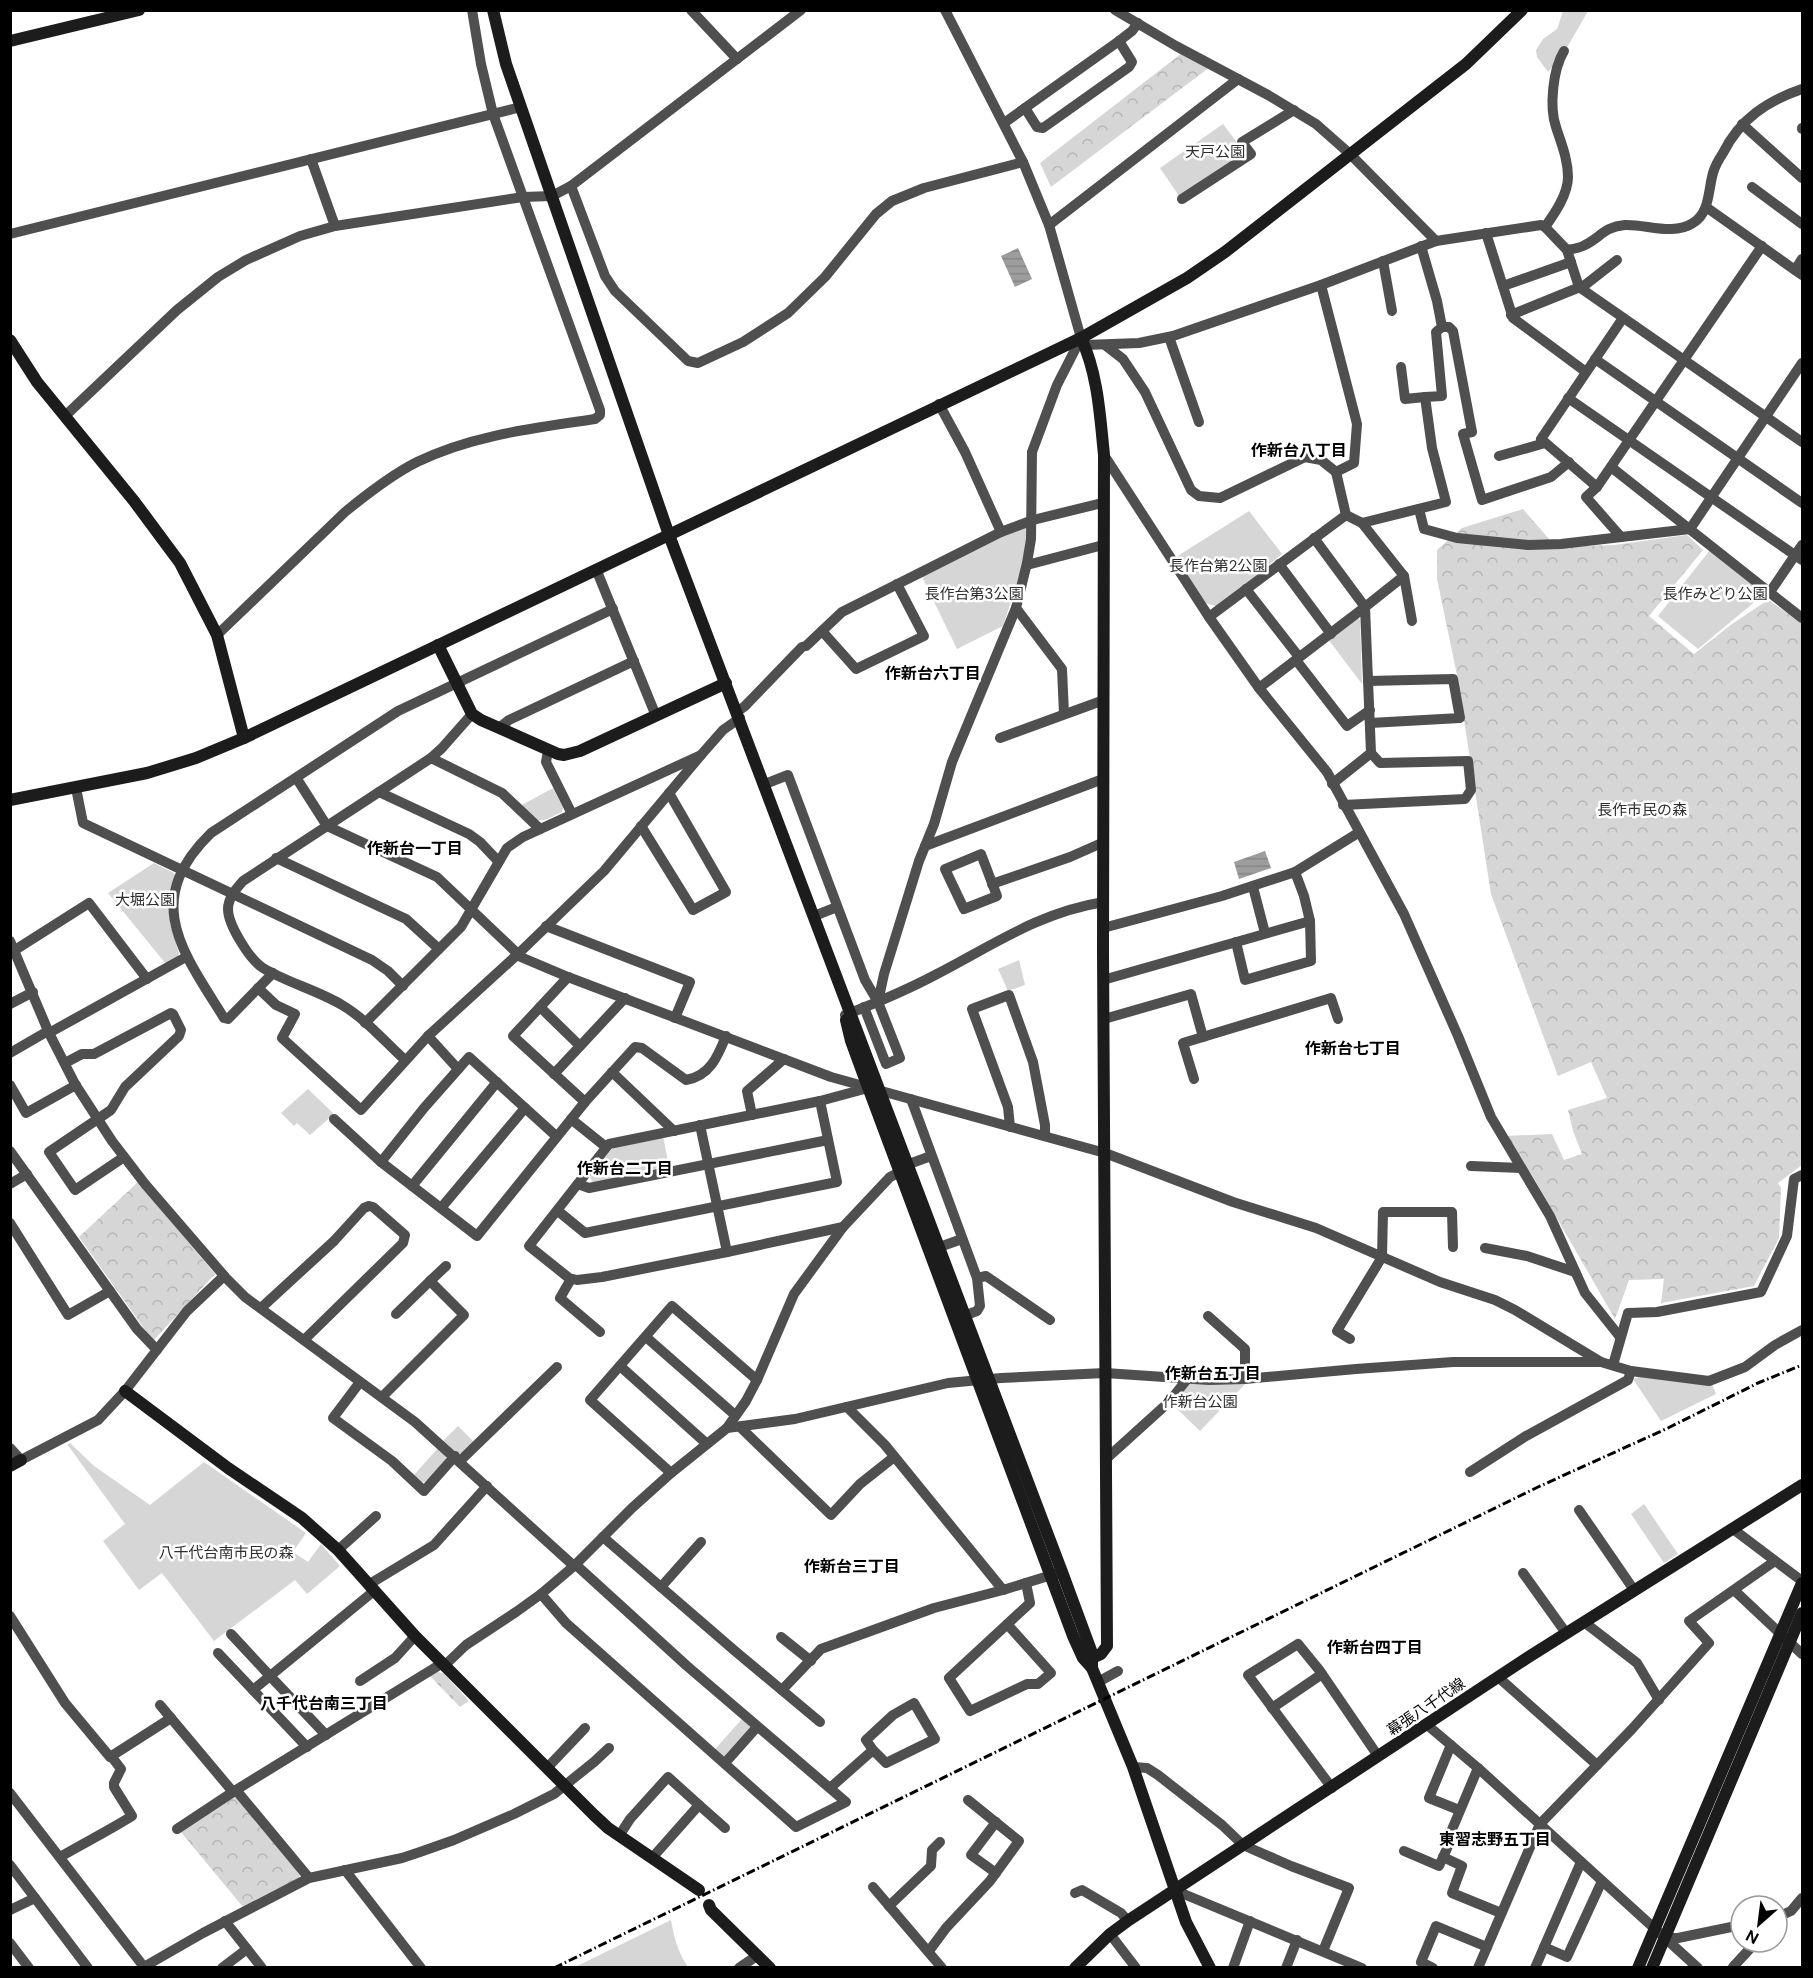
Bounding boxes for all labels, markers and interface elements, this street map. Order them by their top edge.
park label: 天戸公園 [1185,142,1245,162]
district label: 作新台八丁目 [1251,440,1347,461]
park label: 長作台第2公園 [1169,556,1267,576]
park label: 長作台第3公園 [925,584,1023,604]
park label: 長作みどり公園 [1662,584,1768,604]
district label: 作新台六丁目 [885,663,981,684]
park label: 長作市民の森 [1597,800,1687,820]
district label: 作新台一丁目 [367,838,463,859]
park label: 大堀公園 [115,890,175,910]
district label: 作新台七丁目 [1305,1038,1401,1059]
district label: 作新台二丁目 [577,1158,673,1179]
district label: 作新台五丁目 [1165,1363,1261,1384]
park label: 作新台公園 [1162,1392,1238,1412]
park label: 八千代台南市民の森 [158,1543,294,1563]
district label: 作新台三丁目 [804,1556,900,1577]
district label: 作新台四丁目 [1327,1637,1423,1658]
street label: 幕張八千代線 [1383,1674,1469,1740]
district label: 八千代台南三丁目 [260,1693,388,1714]
district label: 東習志野五丁目 [1439,1829,1551,1850]
north arrow [1729,1894,1789,1954]
text: N [1742,1925,1762,1949]

